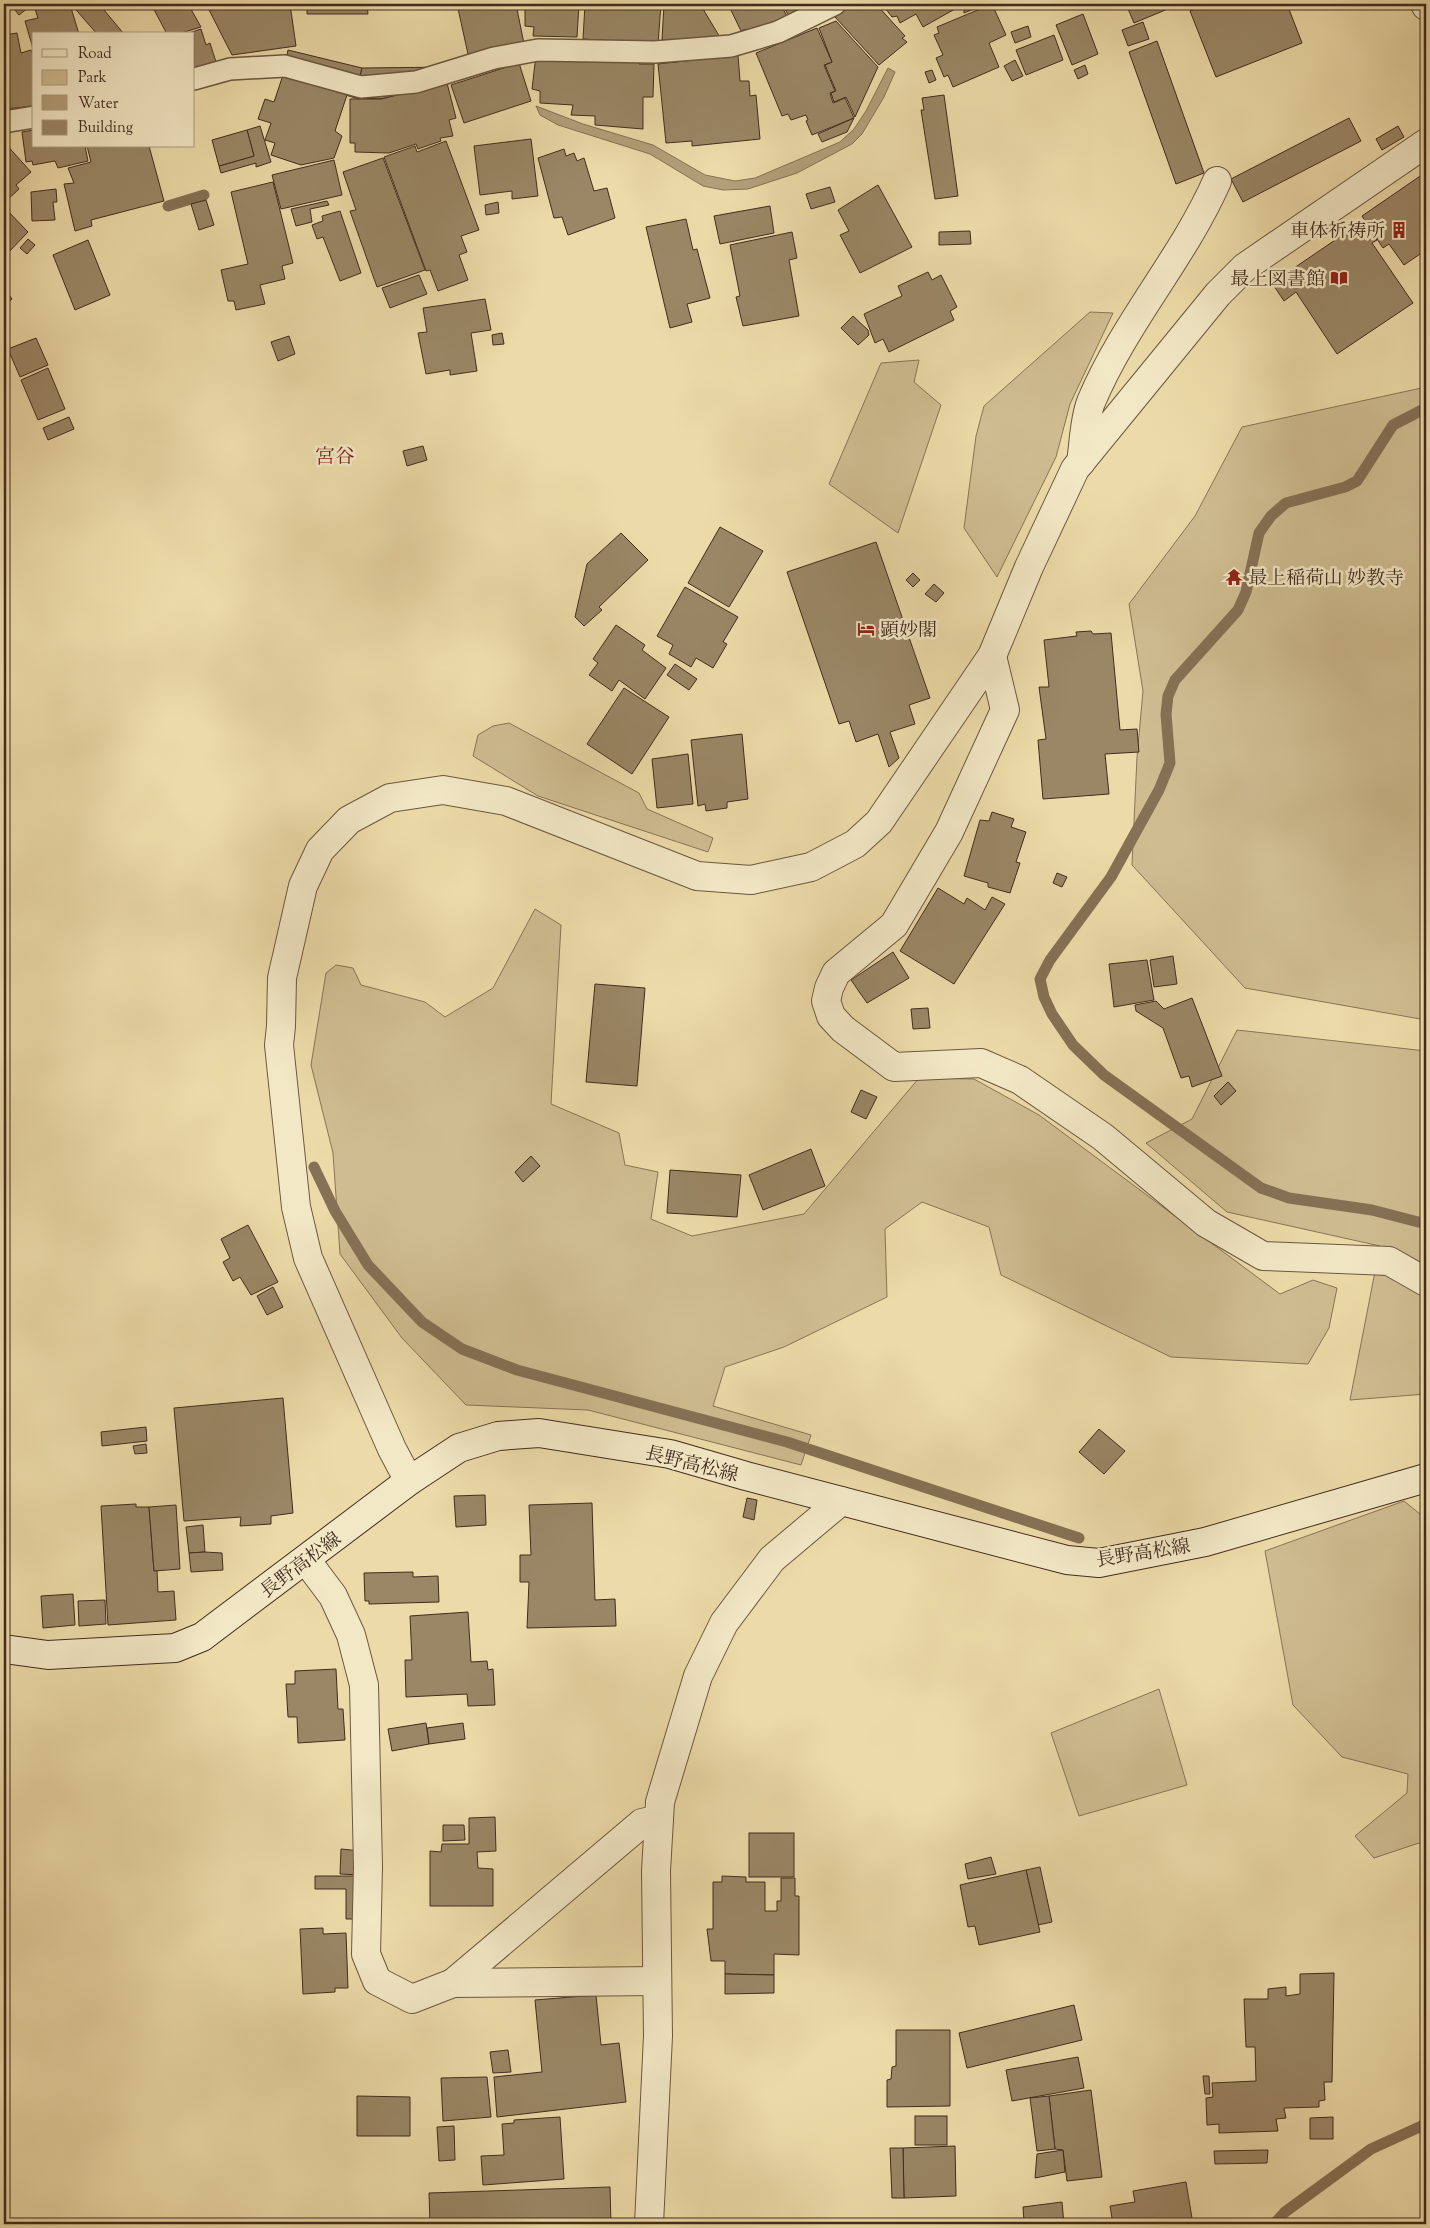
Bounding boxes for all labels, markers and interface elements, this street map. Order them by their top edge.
legend [32,32,195,148]
text: Road [78,44,112,65]
text: Park [78,68,107,89]
text: Water [78,94,119,115]
text: Building [78,118,133,139]
place label: 車体祈祷所 [1290,219,1385,246]
building icon: 車体祈祷所 [1389,220,1409,240]
place label: 最上図書館 [1230,267,1325,294]
library icon: 最上図書館 [1329,268,1349,288]
district label: 宮谷 [315,444,355,473]
place label: 最上稲荷山 妙教寺 [1248,566,1404,593]
temple icon: 最上稲荷山 妙教寺 [1224,567,1244,587]
place label: 顕妙閣 [880,618,937,645]
hotel icon: 顕妙閣 [856,619,876,639]
street label: 長野高松線 [642,1441,741,1490]
street label: 長野高松線 [255,1527,348,1605]
street label: 長野高松線 [1094,1534,1192,1575]

